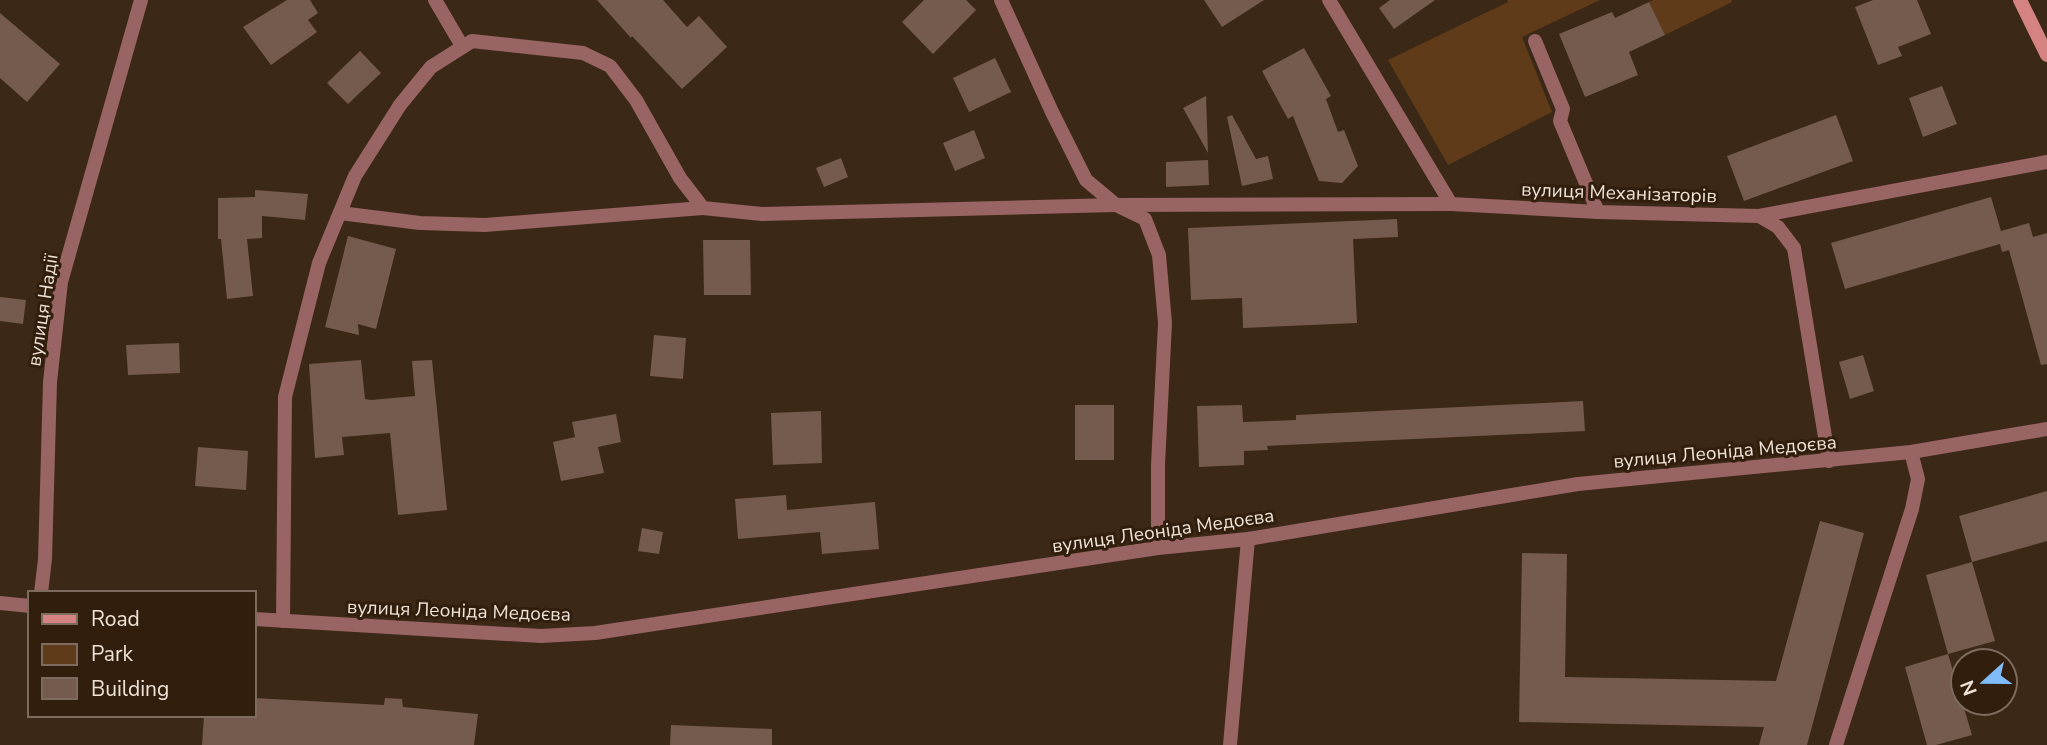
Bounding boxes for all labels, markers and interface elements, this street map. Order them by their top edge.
street label: вулиця Механізаторів [1521,177,1717,209]
street label: вулиця Надії [21,252,65,368]
street label: вулиця Леоніда Медоєва [1612,429,1838,475]
street label: вулиця Леоніда Медоєва [1050,503,1276,559]
legend [28,591,256,717]
street label: вулиця Леоніда Медоєва [347,594,571,628]
text: Road [91,605,140,633]
text: Park [91,640,133,668]
north arrow [1949,647,2019,717]
text: Building [91,675,169,703]
text: N [1954,676,1984,699]

